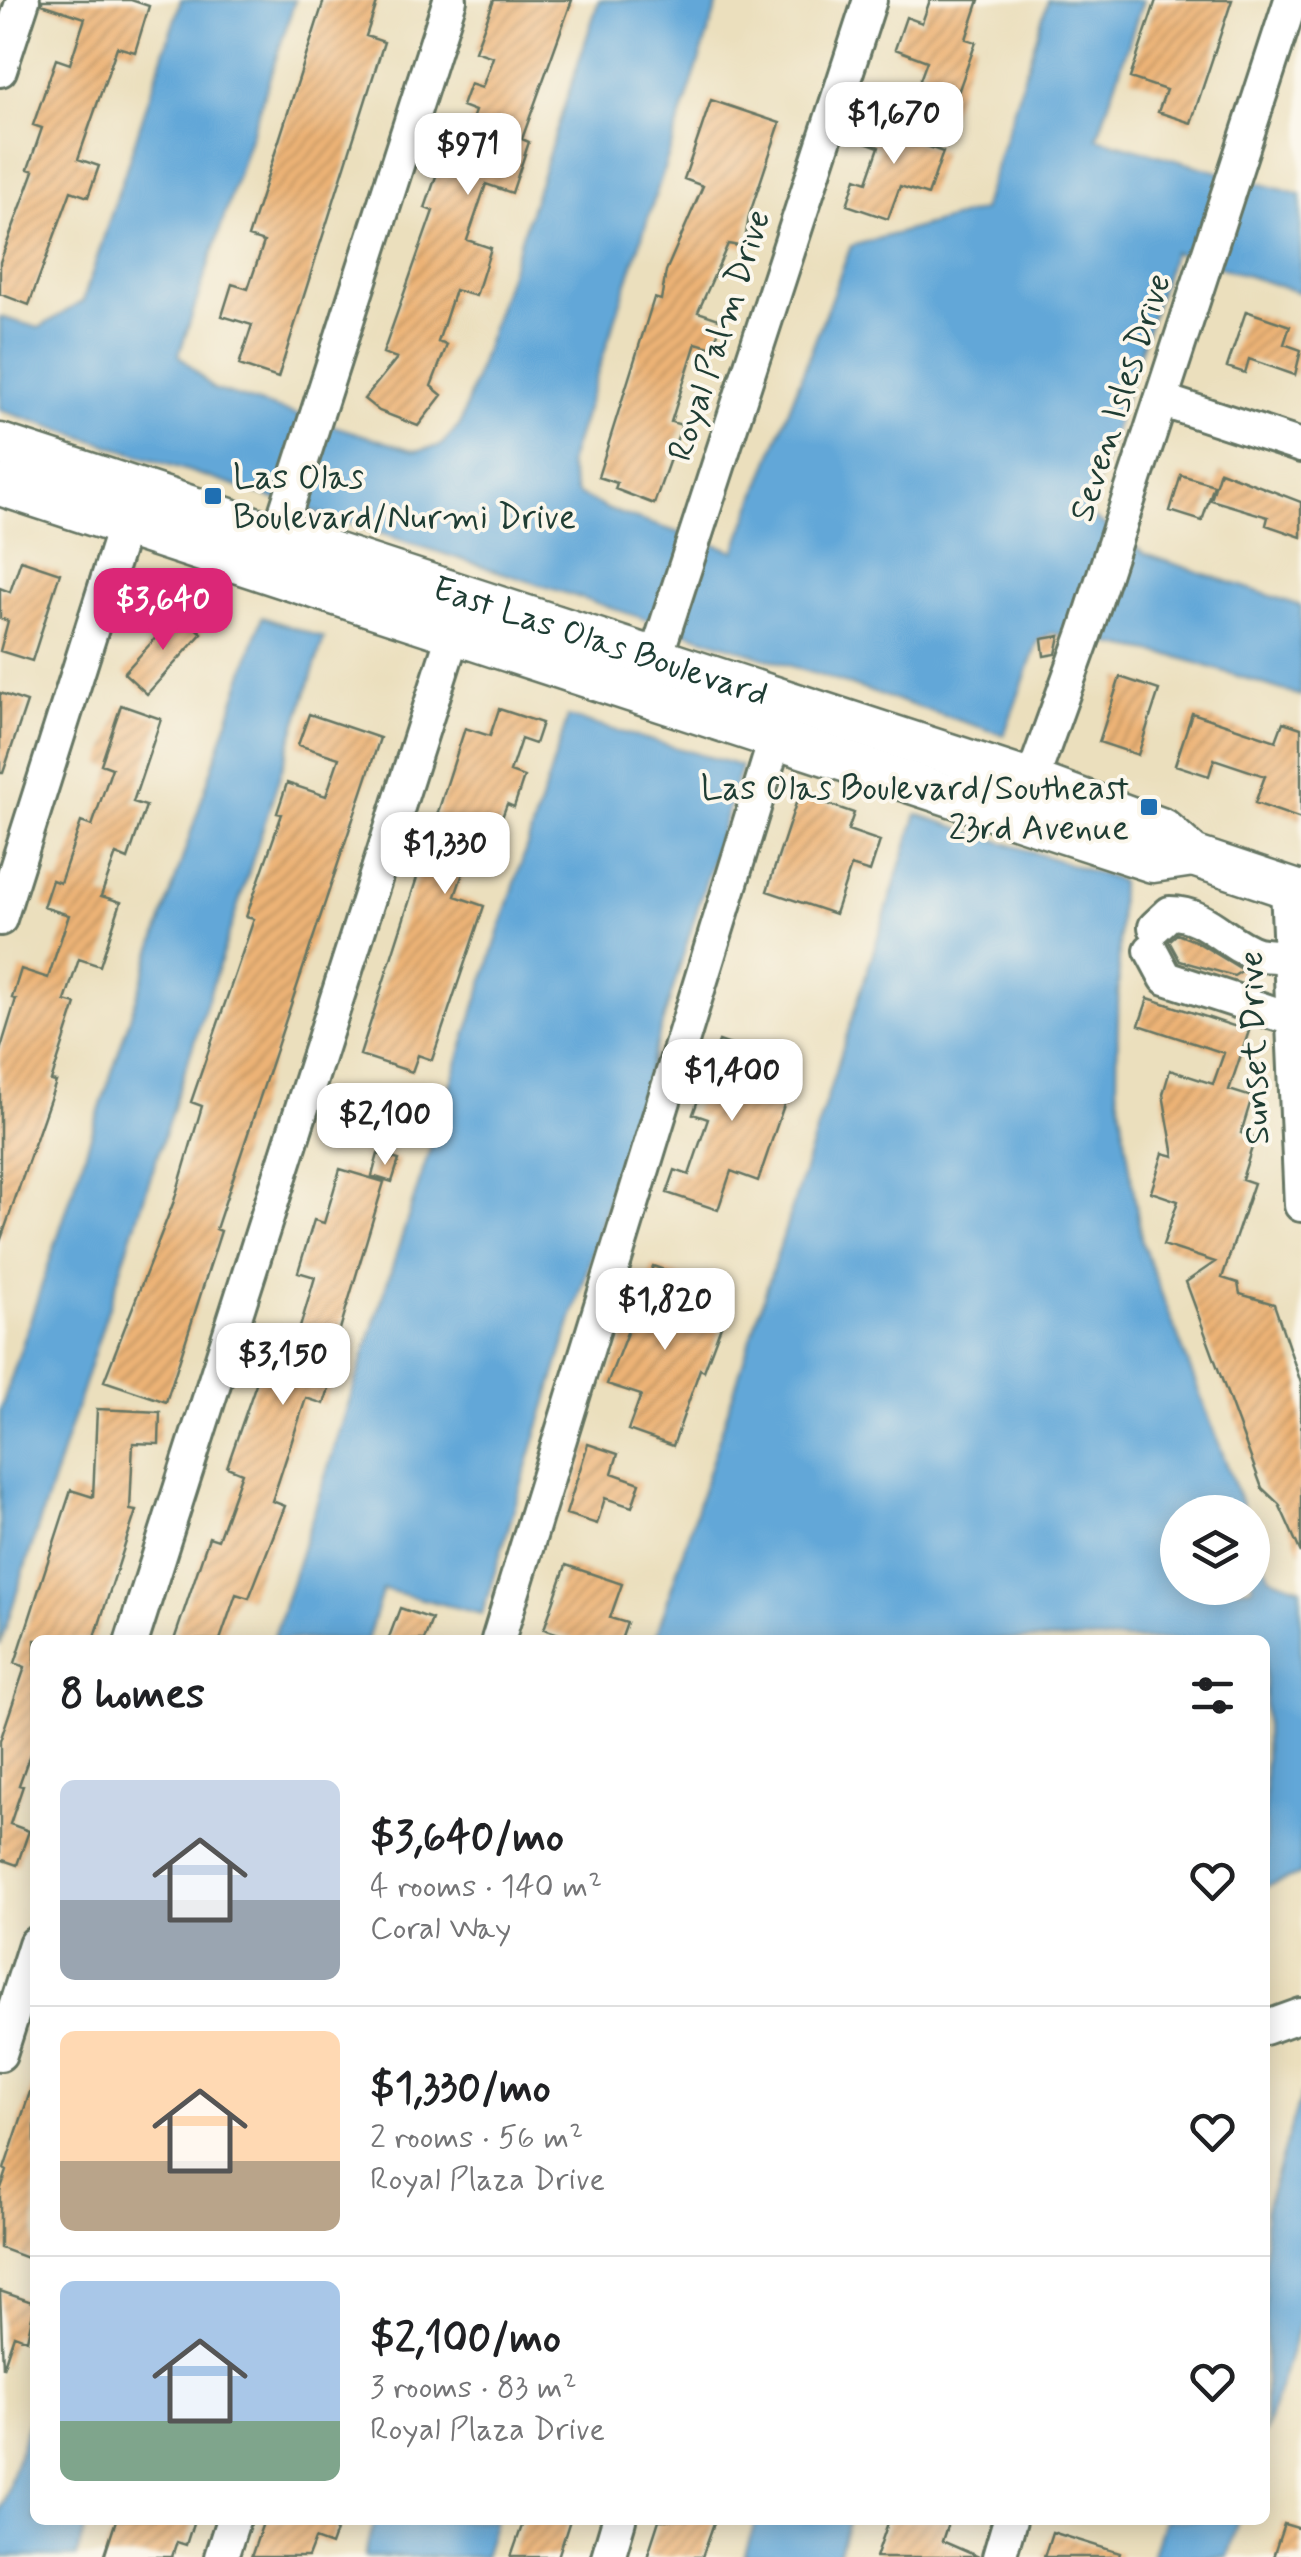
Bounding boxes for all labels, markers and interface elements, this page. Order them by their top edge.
pin: $1,670 [813,82,975,167]
text: $1,670 [847,93,941,135]
pin: $971 [409,113,527,198]
text: $971 [436,124,500,166]
street label: Royal Palm Drive [658,204,782,467]
street label: Seven Isles Drive [1059,268,1183,528]
place label: Las Olas Boulevard/Nurmi Drive [233,455,576,541]
marker: Las Olas Boulevard/Nurmi Drive [202,485,224,507]
street label: East Las Olas Boulevard [427,566,774,718]
pin: $3,640 [82,568,244,653]
text: $3,640 [116,579,210,621]
place label: Las Olas Boulevard/Southeast 23rd Avenue [701,766,1129,852]
marker: Las Olas Boulevard/Southeast 23rd Avenue [1138,796,1160,818]
pin: $1,330 [364,812,526,897]
text: $1,330 [403,823,487,865]
street label: Sunset Drive [1229,950,1281,1146]
pin: $1,400 [651,1039,813,1124]
text: $1,400 [684,1050,780,1092]
pin: $2,100 [304,1083,466,1168]
text: $2,100 [339,1094,431,1136]
pin: $1,820 [584,1268,746,1353]
text: $1,820 [618,1279,712,1321]
pin: $3,150 [202,1323,364,1408]
text: $3,150 [238,1334,328,1376]
map controls [1160,1495,1270,1605]
button: layers [1160,1495,1270,1605]
text: 8 homes [60,1668,205,1723]
icon: filters [1185,1668,1240,1723]
text: $3,640/mo [370,1811,564,1866]
icon: home [140,1820,260,1940]
icon: heart [1185,1853,1240,1908]
text: 4 rooms · 140 m² [370,1866,602,1908]
text: Coral Way [370,1908,511,1950]
text: $1,330/mo [370,2062,551,2117]
icon: home [140,2071,260,2191]
icon: heart [1185,2104,1240,2159]
text: 2 rooms · 56 m² [370,2117,583,2159]
text: Royal Plaza Drive [370,2159,605,2201]
text: $2,100/mo [370,2312,561,2367]
icon: home [140,2321,260,2441]
icon: heart [1185,2354,1240,2409]
text: 3 rooms · 83 m² [370,2367,577,2409]
text: Royal Plaza Drive [370,2409,605,2451]

